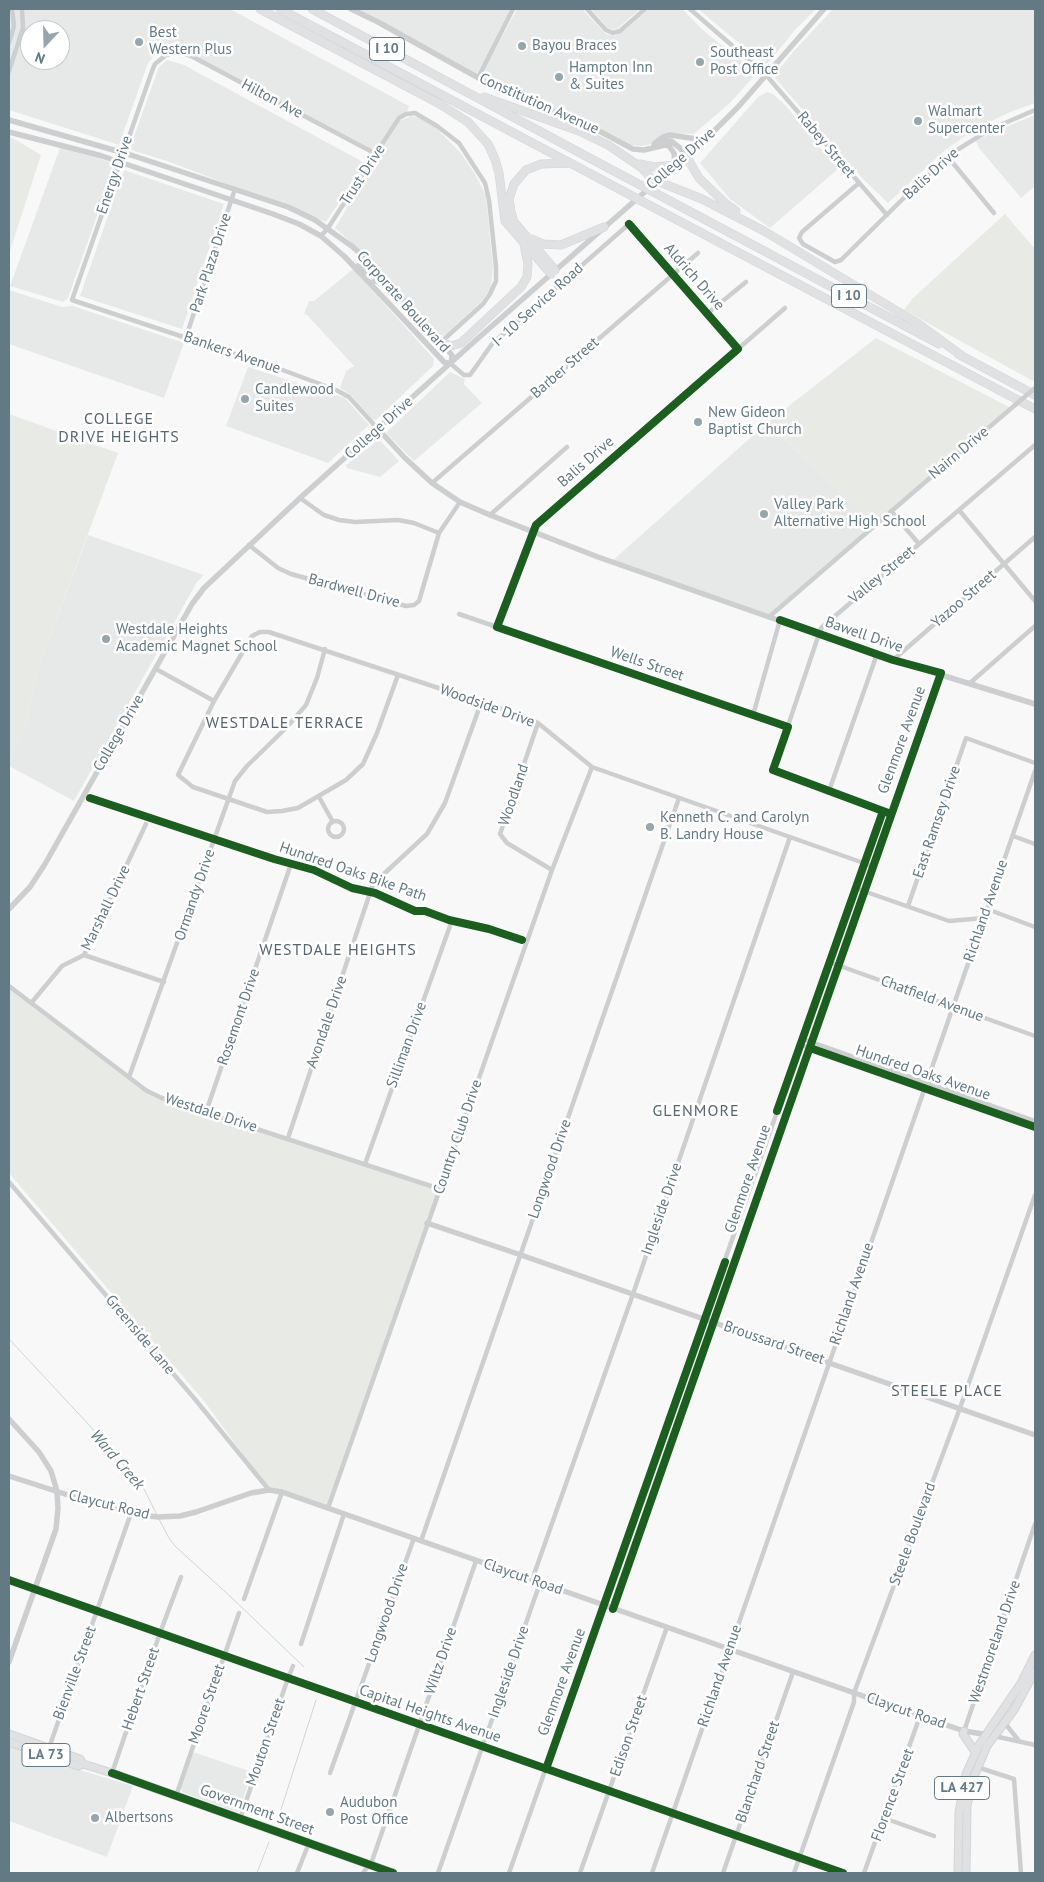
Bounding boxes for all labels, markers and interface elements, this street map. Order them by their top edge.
north arrow [20,20,70,70]
place label: Best Western Plus [149,24,232,59]
marker: Best Western Plus [133,36,145,48]
place label: Bayou Braces [532,37,617,55]
road number: I 10 [370,38,404,61]
marker: Bayou Braces [516,40,528,52]
place label: Southeast Post Office [710,44,778,79]
text: N [32,48,48,68]
marker: Southeast Post Office [694,56,706,68]
place label: Hampton Inn & Suites [569,59,653,94]
street label: Constitution Avenue [476,70,602,138]
marker: Hampton Inn & Suites [553,71,565,83]
street label: Hilton Ave [238,75,306,123]
place label: Walmart Supercenter [928,103,1005,138]
street label: Rabey Street [793,108,859,182]
marker: Walmart Supercenter [912,115,924,127]
street label: College Drive [643,124,719,194]
street label: Energy Drive [93,133,137,217]
street label: Trust Drive [337,141,389,209]
street label: Balis Drive [900,144,962,204]
street label: Park Plaza Drive [186,211,236,315]
street label: Aldrich Drive [660,240,728,314]
street label: Corporate Boulevard [353,247,453,357]
street label: I- 10 Service Road [489,260,587,350]
road number: I 10 [832,284,866,308]
street label: Bankers Avenue [181,328,283,378]
street label: Barber Street [527,334,603,402]
place label: Candlewood Suites [255,381,334,416]
marker: Candlewood Suites [239,393,251,405]
street label: College Drive [341,393,417,463]
place label: New Gideon Baptist Church [708,404,802,439]
district label: COLLEGE DRIVE HEIGHTS [57,409,181,447]
marker: New Gideon Baptist Church [692,416,704,428]
street label: Nairn Drive [925,423,993,483]
street label: Balis Drive [554,433,618,491]
place label: Valley Park Alternative High School [774,496,926,531]
marker: Valley Park Alternative High School [758,508,770,520]
street label: Valley Street [845,542,919,608]
street label: Yazoo Street [928,566,1000,632]
street label: Bardwell Drive [306,570,402,612]
street label: Bawell Drive [823,613,905,657]
place label: Westdale Heights Academic Magnet School [116,621,277,656]
marker: Westdale Heights Academic Magnet School [100,633,112,645]
street label: Wells Street [608,643,686,685]
street label: Woodside Drive [437,681,537,731]
street label: Glenmore Avenue [874,684,930,796]
street label: College Drive [90,691,148,775]
district label: WESTDALE TERRACE [204,713,366,733]
street label: Woodland [495,762,533,828]
street label: East Ramsey Drive [909,764,965,880]
place label: Kenneth C. and Carolyn B. Landry House [660,809,809,844]
marker: Kenneth C. and Carolyn B. Landry House [644,821,656,833]
street label: Hundred Oaks Bike Path [277,838,429,906]
street label: Ormandy Drive [171,847,219,943]
street label: Richland Avenue [960,858,1012,964]
street label: Marshall Drive [78,862,134,954]
district label: WESTDALE HEIGHTS [257,940,419,960]
street label: Rosemont Drive [214,966,264,1068]
street label: Chatfield Avenue [878,972,986,1026]
street label: Avondale Drive [303,973,351,1071]
street label: Silliman Drive [383,1000,431,1090]
street label: Hundred Oaks Avenue [853,1041,993,1105]
street label: Country Club Drive [430,1077,486,1197]
street label: Westdale Drive [163,1090,259,1136]
district label: GLENMORE [651,1101,741,1121]
street label: Longwood Drive [525,1117,575,1221]
street label: Glenmore Avenue [721,1123,775,1235]
street label: Ingleside Drive [638,1161,686,1257]
street label: Richland Avenue [826,1241,878,1347]
street label: Greenside Lane [102,1292,178,1378]
street label: Broussard Street [721,1317,827,1369]
district label: STEELE PLACE [890,1381,1004,1401]
water label: Ward Creek [86,1426,148,1494]
street label: Steele Boulevard [886,1480,940,1588]
street label: Claycut Road [67,1486,151,1524]
street label: Claycut Road [481,1555,565,1599]
street label: Longwood Drive [362,1561,412,1665]
street label: Westmoreland Drive [965,1578,1025,1706]
street label: Richland Avenue [694,1623,746,1729]
street label: Bienville Street [50,1624,100,1722]
street label: Ingleside Drive [485,1624,533,1720]
street label: Wiltz Drive [421,1625,461,1697]
street label: Glenmore Avenue [534,1626,590,1738]
street label: Hebert Street [118,1645,164,1733]
street label: Moore Street [185,1662,229,1746]
street label: Capital Heights Avenue [357,1681,503,1747]
street label: Claycut Road [864,1689,948,1733]
street label: Edison Street [607,1693,651,1779]
street label: Mouton Street [243,1696,289,1788]
street label: Blanchard Street [732,1719,784,1825]
road number: LA 73 [22,1744,70,1766]
street label: Florence Street [868,1746,918,1844]
road number: LA 427 [934,1776,990,1800]
street label: Government Street [197,1781,317,1839]
place label: Audubon Post Office [340,1794,408,1829]
marker: Audubon Post Office [324,1806,336,1818]
place label: Albertsons [105,1809,173,1827]
marker: Albertsons [89,1812,101,1824]

